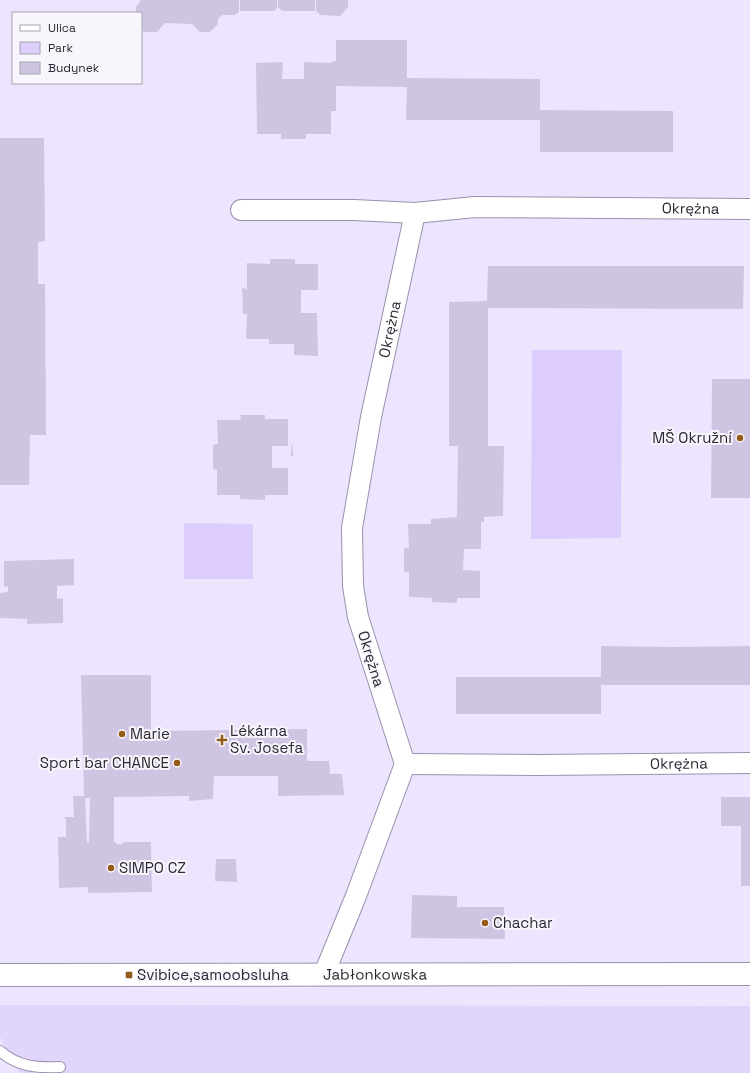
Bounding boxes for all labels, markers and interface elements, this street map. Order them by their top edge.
legend [12,12,142,84]
text: Ulica [48,20,76,36]
text: Park [48,40,73,56]
text: Budynek [48,60,100,76]
street label: Okrężna [662,198,720,218]
street label: Okrężna [374,299,405,360]
place label: MŠ Okružní [652,428,732,447]
marker: MŠ Okružní [735,433,745,443]
street label: Okrężna [354,628,389,690]
place label: Lékárna Sv. Josefa [230,721,304,757]
place label: Marie [130,724,170,743]
marker: Marie [117,729,127,739]
marker: Lékárna Sv. Josefa [217,735,227,745]
place label: Sport bar CHANCE [40,753,169,772]
street label: Okrężna [650,753,708,773]
marker: Sport bar CHANCE [172,758,182,768]
place label: SIMPO CZ [119,858,186,877]
marker: SIMPO CZ [106,863,116,873]
place label: Chachar [493,913,553,932]
marker: Chachar [480,918,490,928]
street label: Jabłonkowska [323,964,427,984]
place label: Svibice,samoobsluha [137,965,289,984]
marker: Svibice,samoobsluha [124,970,134,980]

